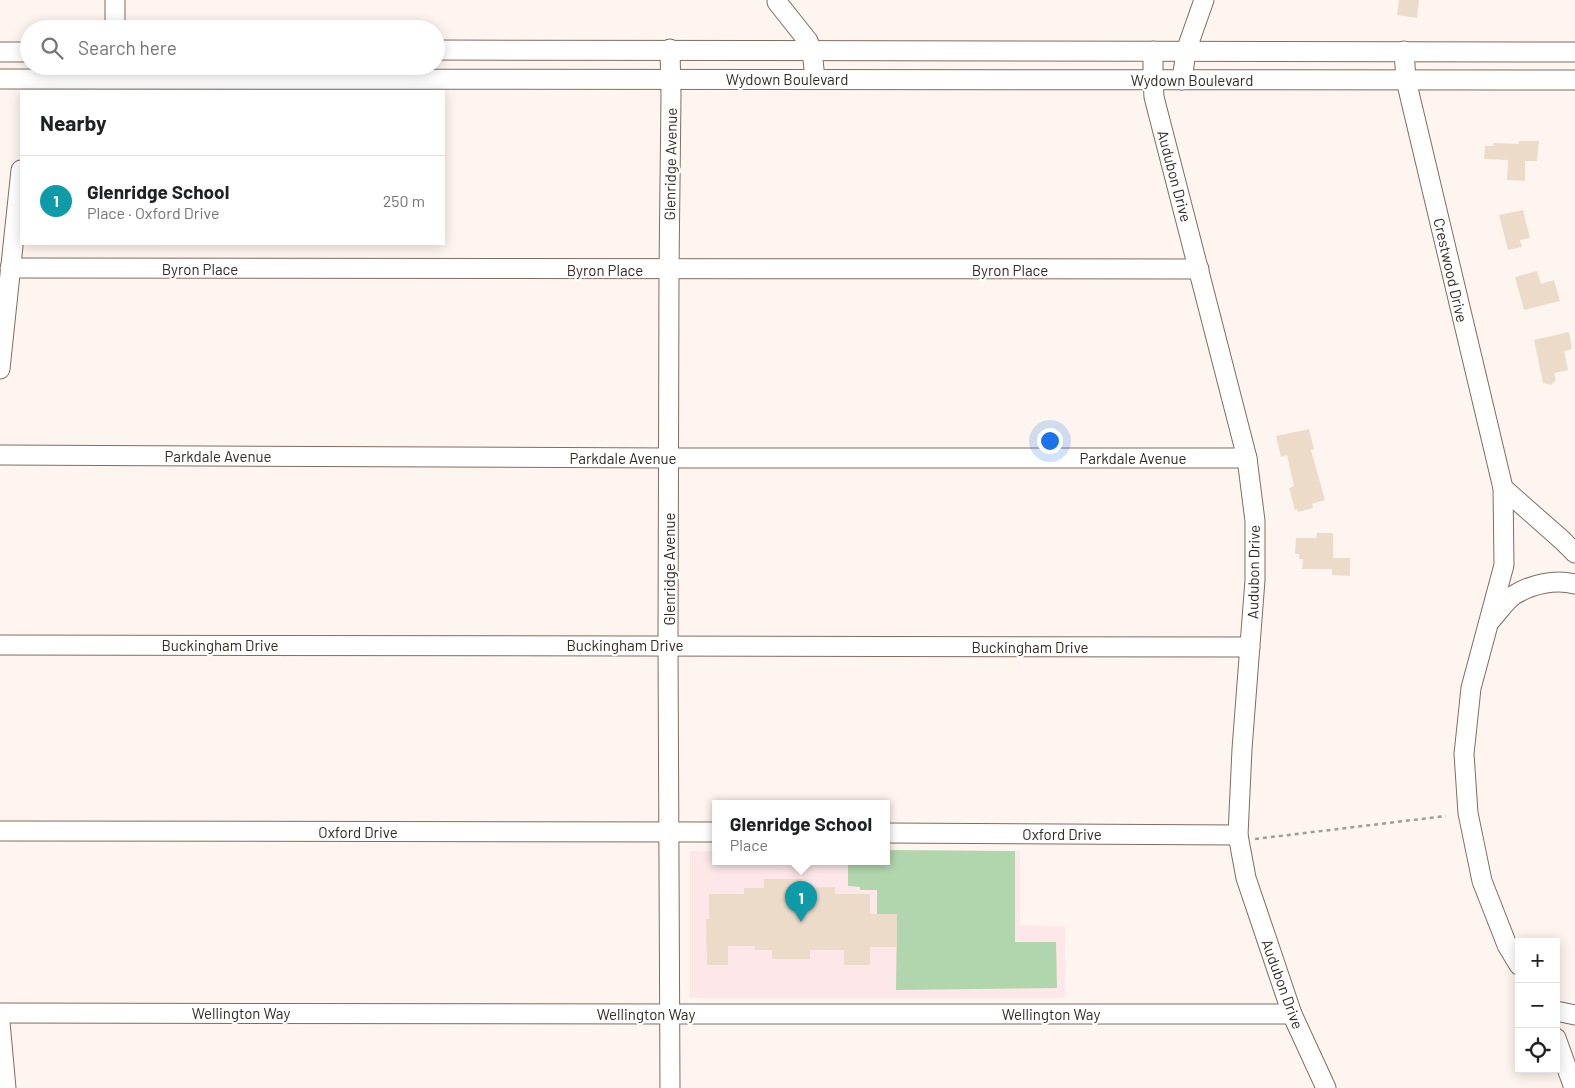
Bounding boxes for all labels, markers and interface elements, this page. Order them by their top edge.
search box [20,20,445,75]
icon: search [38,34,66,62]
text: Search here [78,36,177,59]
street label: Wydown Boulevard [726,70,848,88]
street label: Wydown Boulevard [1131,71,1253,89]
street label: Glenridge Avenue [660,107,680,221]
text: Nearby [40,110,106,135]
street label: Audubon Drive [1154,128,1196,224]
text: Glenridge School [87,180,229,203]
text: 1 [53,191,59,210]
text: 250 m [383,191,425,210]
text: Place · Oxford Drive [87,203,219,222]
street label: Crestwood Drive [1430,216,1472,324]
street label: Byron Place [162,260,238,278]
street label: Byron Place [567,261,643,279]
street label: Byron Place [972,261,1048,279]
your location [1037,428,1063,454]
street label: Parkdale Avenue [164,447,272,465]
street label: Parkdale Avenue [569,449,677,467]
street label: Parkdale Avenue [1079,449,1187,467]
street label: Glenridge Avenue [660,513,678,625]
street label: Audubon Drive [1243,525,1263,619]
street label: Buckingham Drive [161,636,279,654]
street label: Buckingham Drive [566,636,684,654]
street label: Buckingham Drive [971,638,1089,656]
popup [712,800,890,865]
text: Glenridge School [730,812,872,835]
street label: Oxford Drive [318,823,398,841]
street label: Oxford Drive [1022,825,1102,843]
text: Place [730,835,768,854]
pin: 1 [785,881,817,922]
street label: Audubon Drive [1258,937,1308,1031]
map controls [1515,938,1560,1073]
button: + [1515,938,1560,983]
button: − [1515,983,1560,1028]
street label: Wellington Way [192,1004,290,1022]
street label: Wellington Way [597,1005,695,1023]
street label: Wellington Way [1002,1005,1100,1023]
button: locate [1515,1028,1560,1073]

